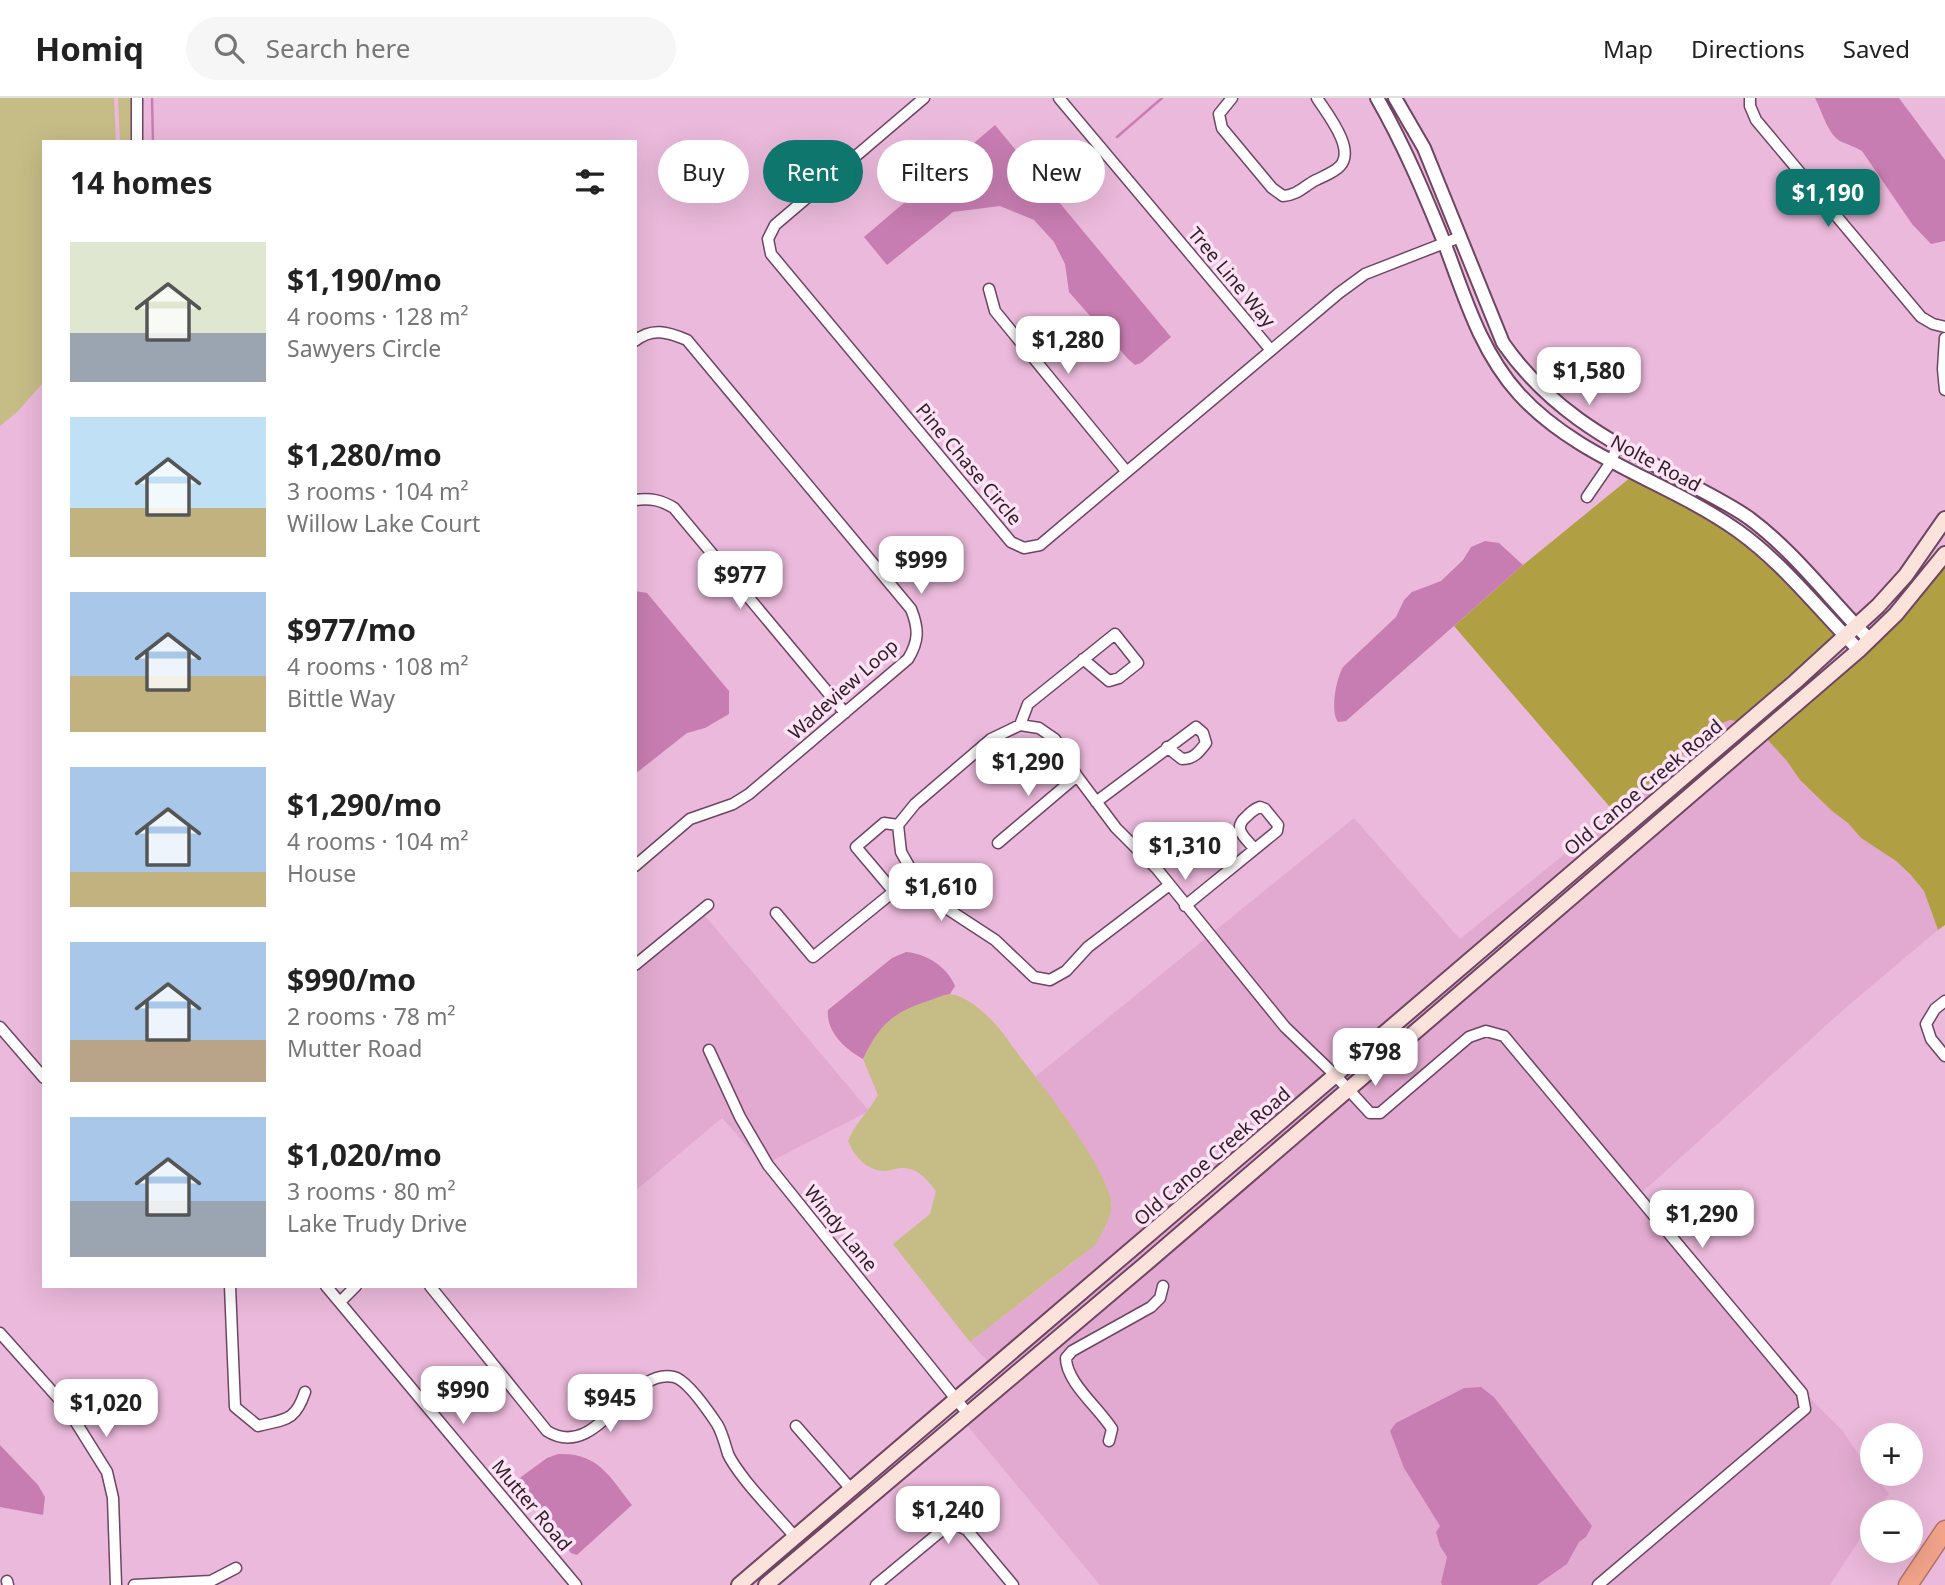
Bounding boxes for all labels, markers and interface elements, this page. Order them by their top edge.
search box [186,17,676,80]
text: Homiq [35,26,144,71]
icon: search [210,29,248,67]
text: Search here [266,30,410,66]
text: Map [1603,32,1653,65]
text: Directions [1691,32,1805,65]
text: Saved [1843,32,1910,65]
chip: Buy [658,140,749,203]
chip: Rent [763,140,863,203]
chip: Filters [877,140,993,203]
chip: New [1007,140,1105,203]
text: 14 homes [70,162,213,203]
icon: filters [571,163,609,201]
pin: $1,190 [1771,170,1885,229]
text: $1,190 [1792,176,1864,208]
street label: Tree Line Way [1182,221,1282,333]
text: $1,190/mo [287,259,442,300]
icon: home [126,270,210,354]
text: 4 rooms · 128 m² [287,300,469,332]
pin: $1,280 [1011,316,1125,376]
text: $1,280 [1032,323,1104,355]
text: Sawyers Circle [287,332,441,364]
pin: $1,580 [1532,348,1646,407]
text: $1,580 [1553,354,1625,386]
street label: Pine Chase Circle [910,397,1028,531]
street label: Nolte Road [1606,428,1706,498]
text: $1,280/mo [287,434,442,475]
icon: home [126,445,210,529]
text: 3 rooms · 104 m² [287,475,469,507]
text: Willow Lake Court [287,507,480,539]
pin: $999 [880,536,962,596]
text: $999 [895,543,947,575]
pin: $977 [699,552,781,611]
text: $977 [714,558,766,590]
text: $977/mo [287,609,416,650]
icon: home [126,620,210,704]
street label: Wadeview Loop [783,633,903,745]
text: 4 rooms · 108 m² [287,650,469,682]
text: Bittle Way [287,682,395,714]
street label: Old Canoe Creek Road [1558,713,1728,861]
pin: $1,290 [971,738,1085,798]
text: $1,290 [992,745,1064,777]
text: $1,290/mo [287,784,442,825]
icon: home [126,795,210,879]
pin: $1,310 [1128,822,1242,882]
text: 4 rooms · 104 m² [287,825,469,857]
text: $1,310 [1149,829,1221,861]
text: House [287,857,356,889]
pin: $1,610 [884,864,998,923]
text: $1,610 [905,870,977,902]
text: $990/mo [287,959,416,1000]
icon: home [126,970,210,1054]
text: 2 rooms · 78 m² [287,1000,456,1032]
pin: $798 [1334,1028,1416,1088]
text: Mutter Road [287,1032,422,1064]
text: $798 [1349,1035,1401,1067]
street label: Old Canoe Creek Road [1128,1081,1296,1231]
text: $1,020/mo [287,1134,442,1175]
icon: home [126,1145,210,1229]
text: 3 rooms · 80 m² [287,1175,456,1207]
street label: Windy Lane [798,1180,884,1276]
pin: $1,290 [1645,1190,1759,1250]
text: $1,290 [1666,1197,1738,1229]
text: Lake Trudy Drive [287,1207,467,1239]
pin: $990 [422,1366,504,1426]
text: $990 [437,1373,489,1405]
pin: $945 [569,1374,651,1434]
pin: $1,020 [49,1380,163,1439]
text: $945 [584,1381,636,1413]
text: $1,020 [70,1386,142,1418]
map controls [1860,1423,1923,1563]
button: + [1860,1423,1923,1486]
street label: Mutter Road [486,1454,578,1556]
pin: $1,240 [891,1486,1005,1546]
text: $1,240 [912,1493,984,1525]
button: − [1860,1500,1923,1563]

